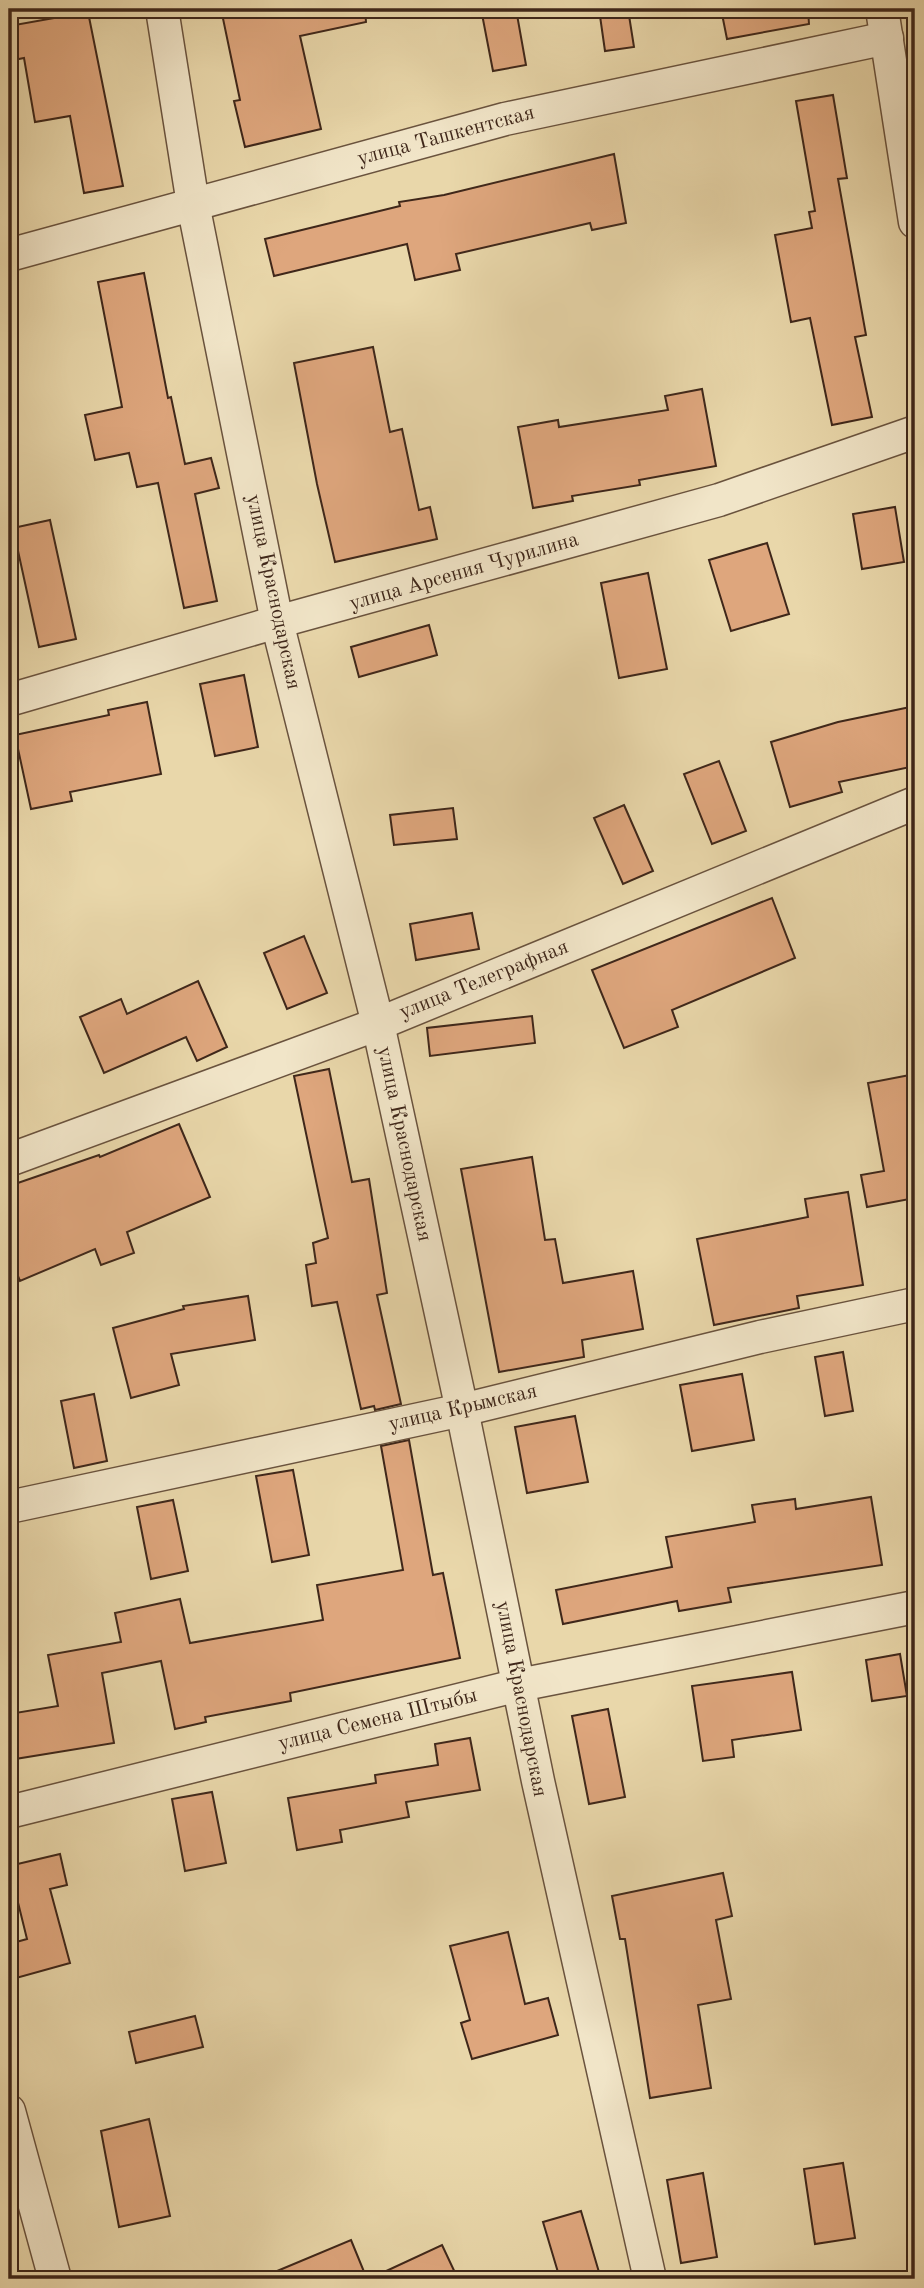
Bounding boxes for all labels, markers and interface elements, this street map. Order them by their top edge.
street label: улица Ташкентская [355,102,537,170]
street label: улица Краснодарская [242,492,304,692]
street label: улица Арсения Чурилина [347,529,581,615]
street label: улица Телеграфная [397,936,572,1023]
street label: улица Краснодарская [373,1044,435,1244]
street label: улица Крымская [387,1381,539,1435]
street label: улица Краснодарская [492,1599,550,1799]
street label: улица Семена Штыбы [276,1685,480,1755]

